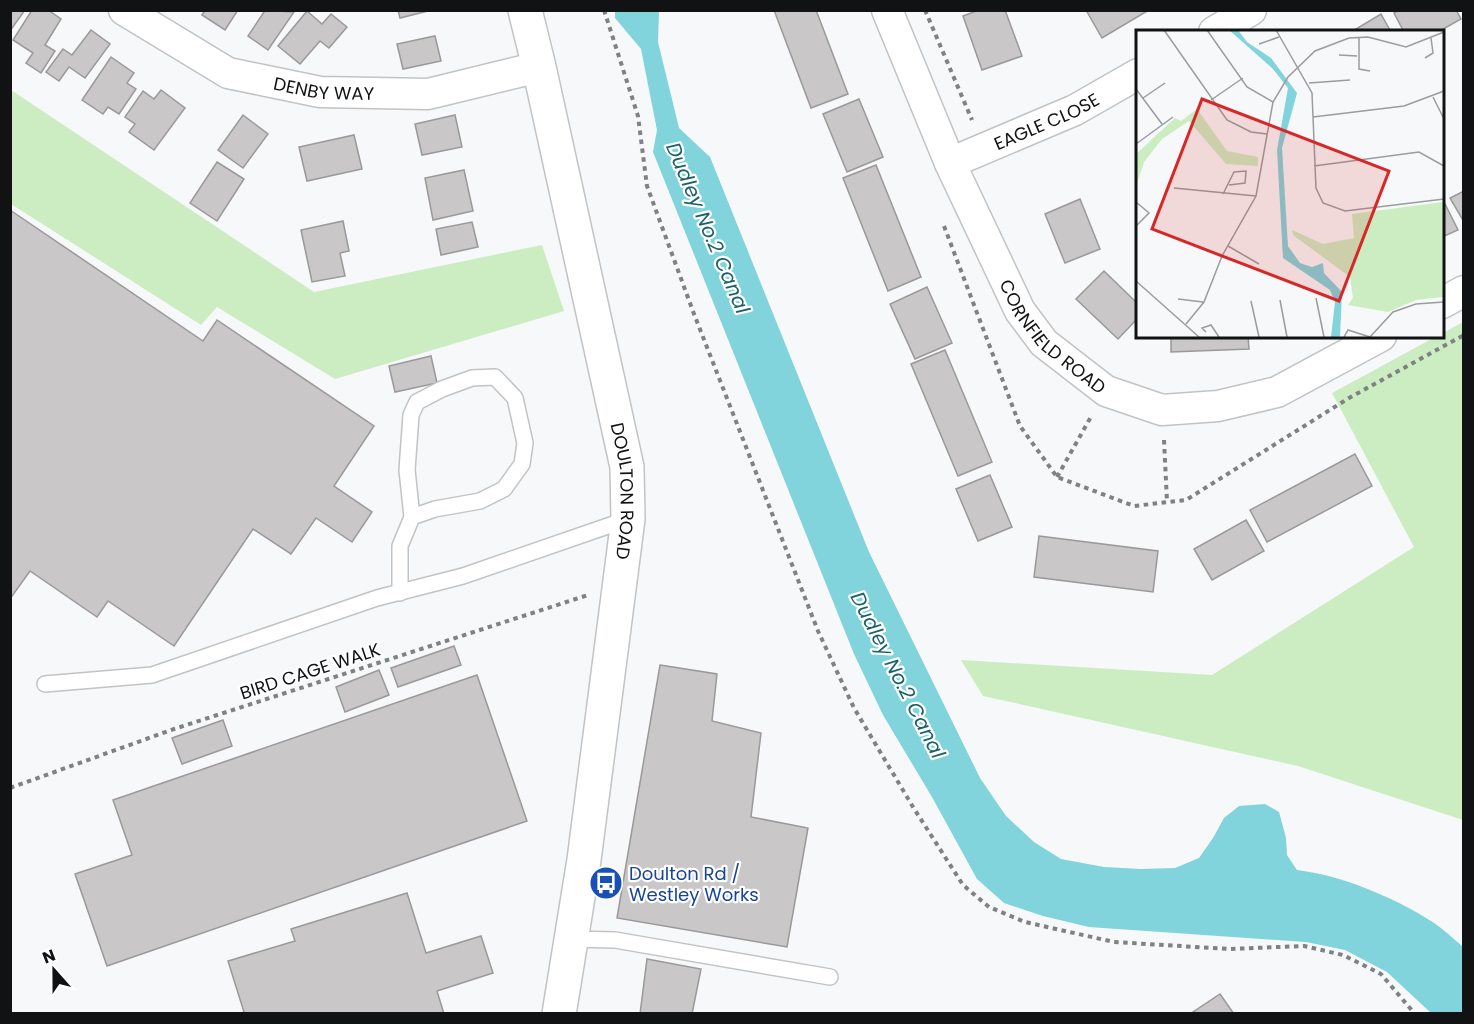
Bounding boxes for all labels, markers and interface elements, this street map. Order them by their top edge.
inset map [1136,30,1444,338]
street label: DENBY WAY [271,70,375,106]
street label: EAGLE CLOSE [990,86,1103,156]
water label: Dudley No.2 Canal [659,138,757,318]
street label: CORNFIELD ROAD [994,275,1111,399]
street label: DOULTON ROAD [605,420,641,561]
water label: Dudley No.2 Canal [844,587,952,763]
street label: BIRD CAGE WALK [237,636,384,705]
place label: Doulton Rd / Westley Works [629,861,759,907]
bus stop icon: Doulton Rd / Westley Works [588,865,624,901]
north arrow [24,940,84,1000]
text: N [39,944,59,969]

